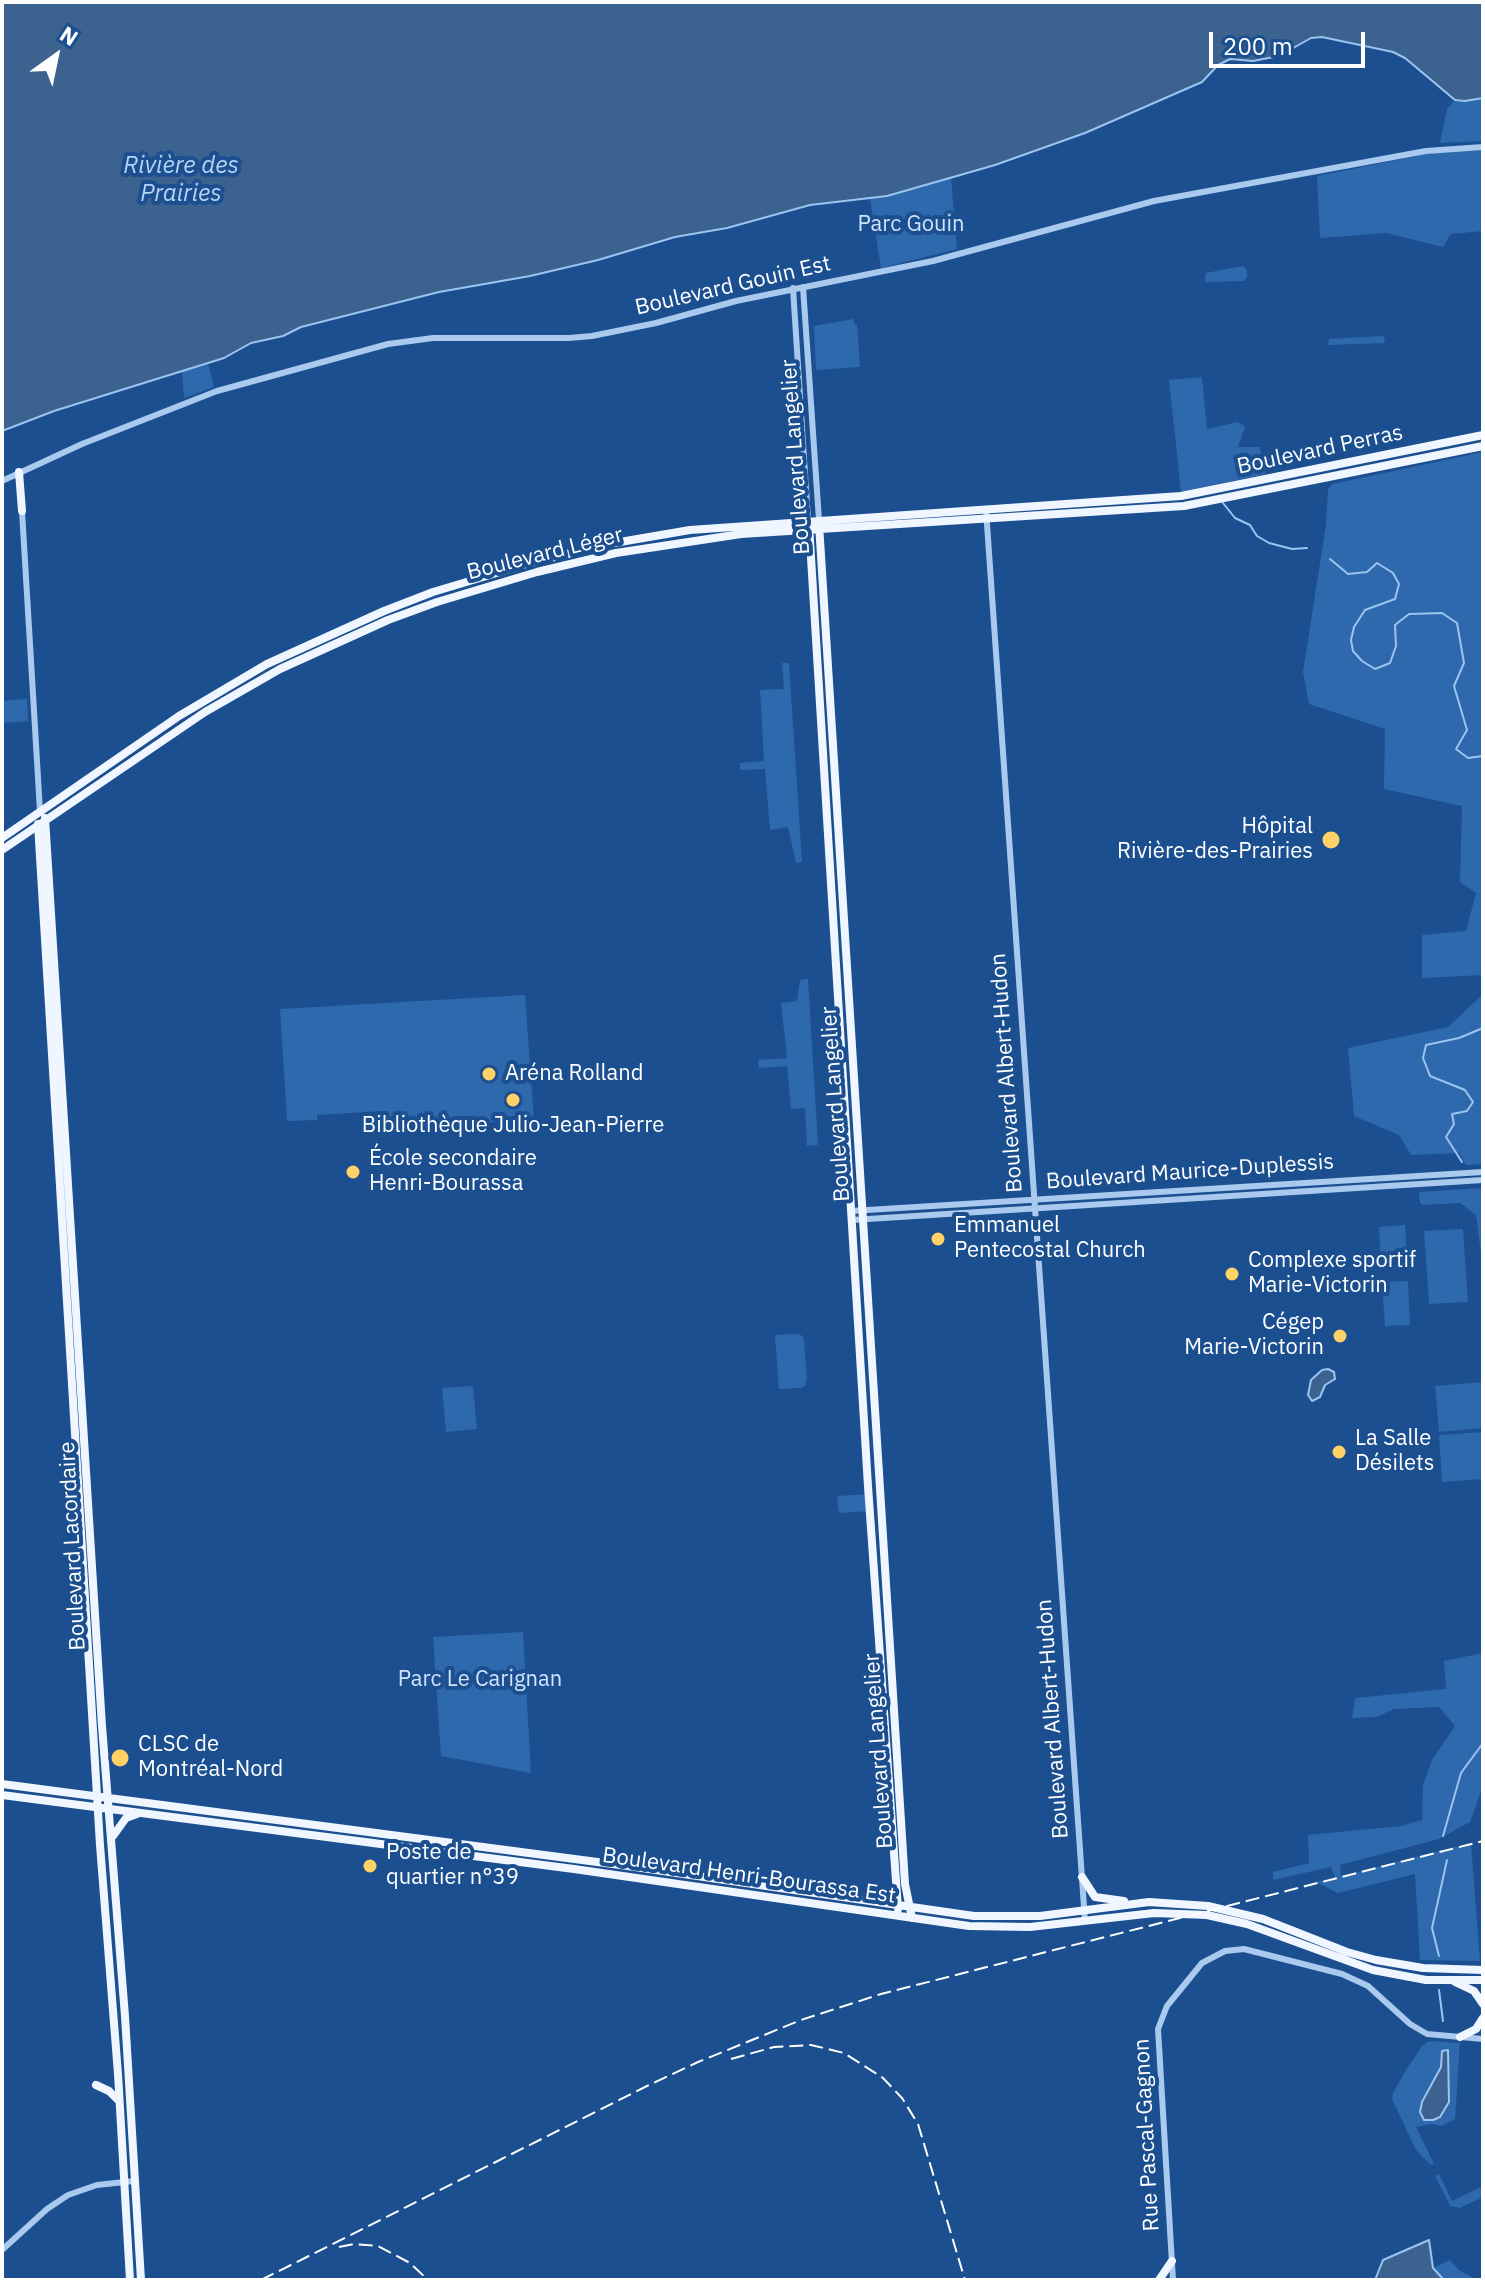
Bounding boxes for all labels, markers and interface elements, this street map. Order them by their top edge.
north arrow [16,16,96,96]
scale bar [1213,16,1369,66]
text: N [55,19,84,52]
text: 200 m [1223,30,1293,62]
water label: Rivière des Prairies [123,152,239,208]
park label: Parc Gouin [857,212,965,238]
street label: Boulevard Gouin Est [633,251,833,321]
street label: Boulevard Langelier [776,358,816,556]
street label: Boulevard Perras [1235,420,1405,480]
street label: Boulevard Léger [464,522,626,586]
place label: Hôpital Rivière-des-Prairies [1117,814,1313,866]
marker: Hôpital Rivière-des-Prairies [1320,829,1342,851]
street label: Boulevard Albert-Hudon [985,952,1029,1194]
street label: Boulevard Langelier [816,1005,856,1203]
place label: Aréna Rolland [505,1061,644,1087]
marker: Aréna Rolland [480,1065,498,1083]
marker: Bibliothèque Julio-Jean-Pierre [504,1091,522,1109]
place label: Bibliothèque Julio-Jean-Pierre [362,1113,664,1139]
place label: École secondaire Henri-Bourassa [369,1146,537,1198]
street label: Boulevard Maurice-Duplessis [1045,1149,1335,1195]
marker: École secondaire Henri-Bourassa [344,1163,362,1181]
place label: Emmanuel Pentecostal Church [954,1213,1146,1264]
marker: Emmanuel Pentecostal Church [929,1230,947,1248]
place label: Complexe sportif Marie-Victorin [1248,1248,1416,1300]
marker: Complexe sportif Marie-Victorin [1223,1265,1241,1283]
place label: Cégep Marie-Victorin [1184,1310,1324,1362]
marker: Cégep Marie-Victorin [1331,1327,1349,1345]
place label: La Salle Désilets [1355,1426,1435,1478]
street label: Boulevard Lacordaire [54,1441,92,1651]
marker: La Salle Désilets [1330,1443,1348,1461]
street label: Boulevard Albert-Hudon [1031,1598,1075,1840]
street label: Boulevard Langelier [859,1652,899,1850]
park label: Parc Le Carignan [398,1667,562,1693]
place label: CLSC de Montréal-Nord [138,1732,283,1784]
marker: CLSC de Montréal-Nord [109,1747,131,1769]
place label: Poste de quartier n°39 [386,1840,519,1892]
street label: Boulevard Henri-Bourassa Est [601,1842,897,1910]
marker: Poste de quartier n°39 [361,1857,379,1875]
street label: Rue Pascal-Gagnon [1129,2038,1165,2232]

